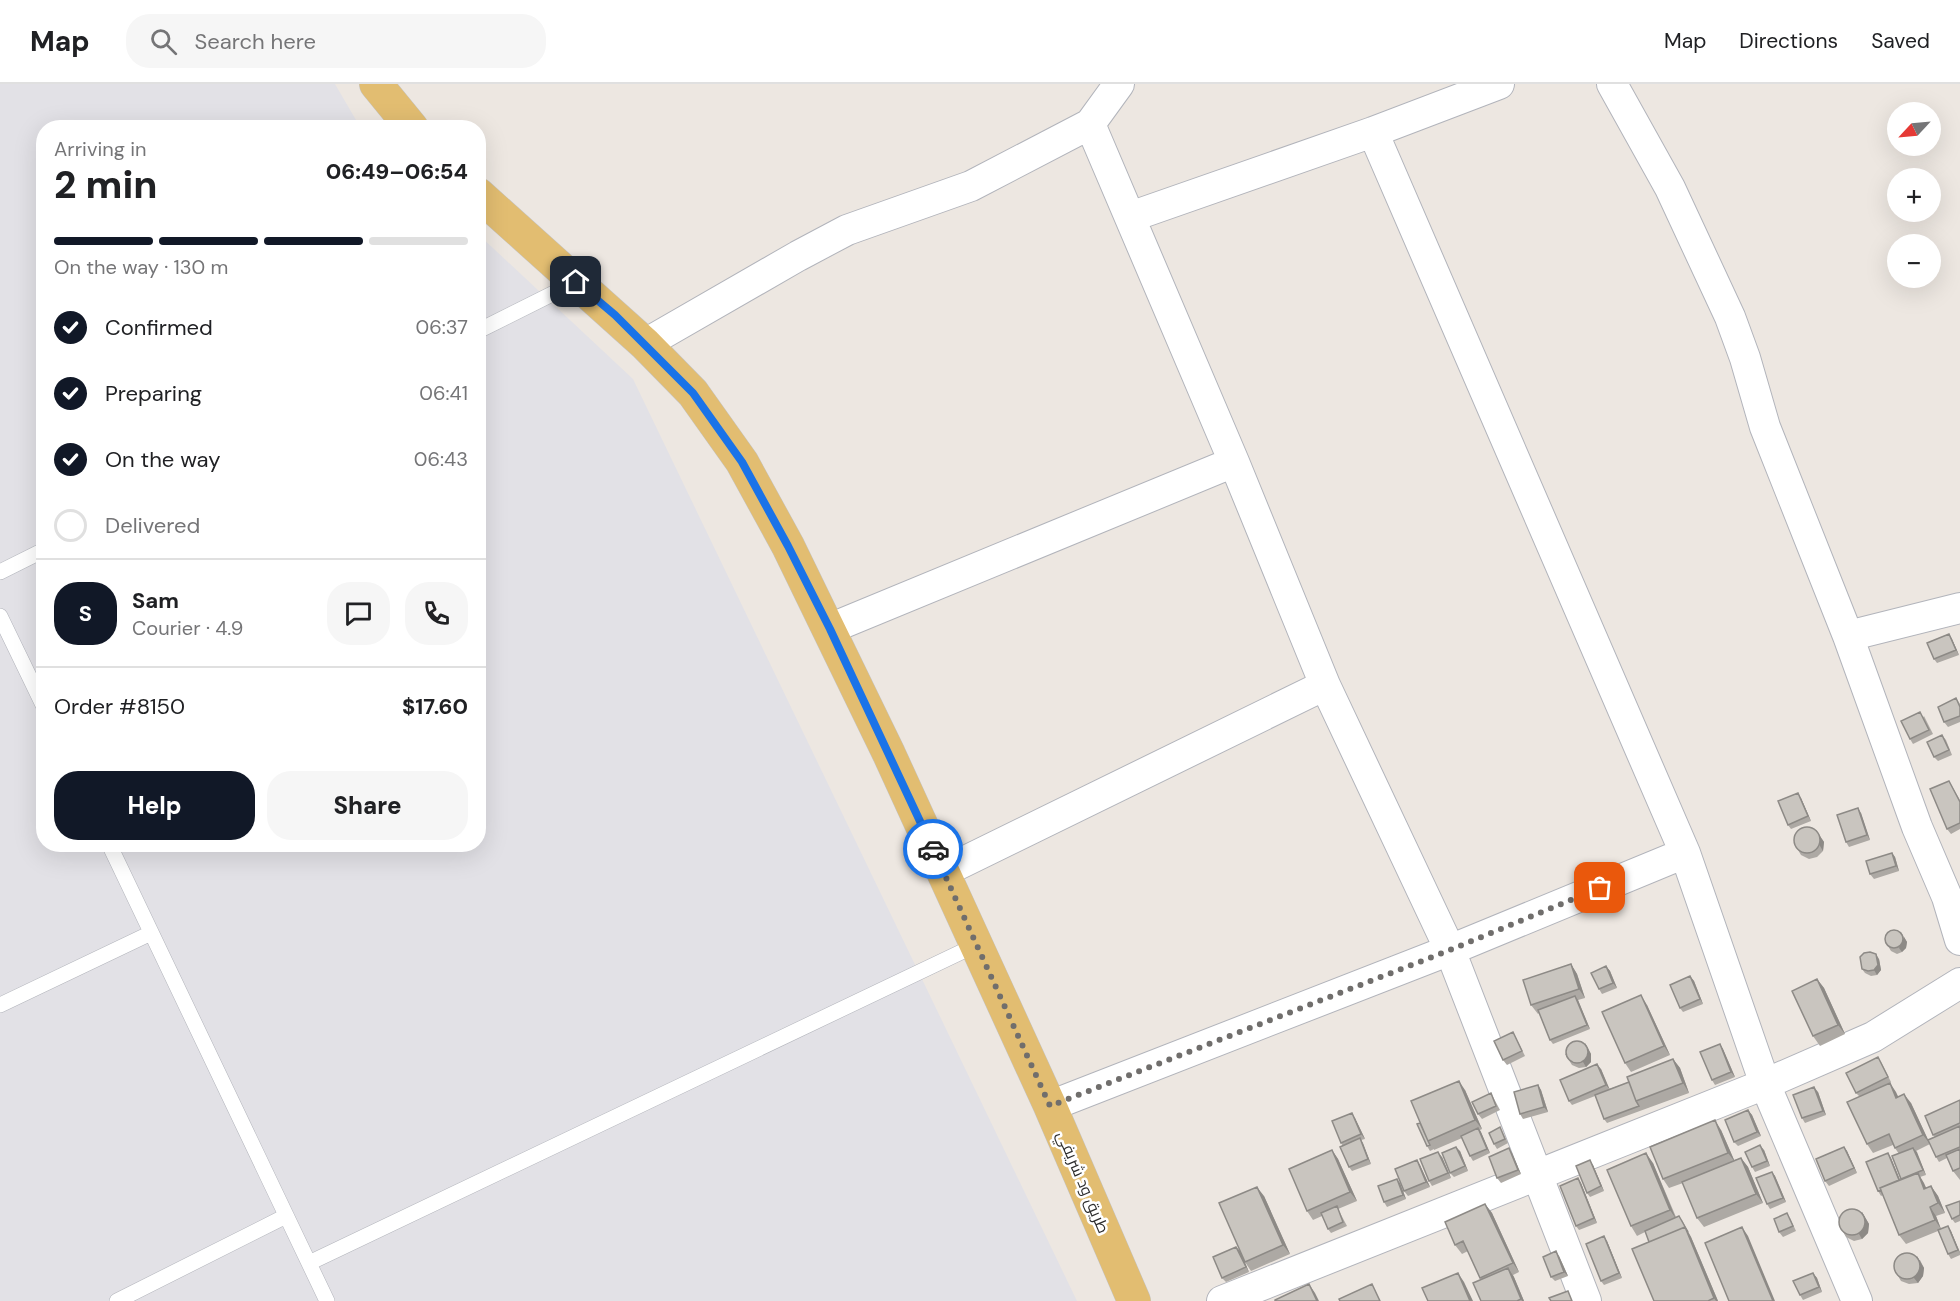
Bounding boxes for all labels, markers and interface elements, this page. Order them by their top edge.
search box [126,14,546,68]
text: Map [30,23,90,60]
icon: search [147,25,180,58]
text: Search here [195,27,316,56]
text: Map [1664,27,1706,55]
text: Directions [1739,27,1838,55]
text: Saved [1871,27,1930,55]
north arrow [1887,102,1941,156]
map controls [1887,102,1941,288]
text: Arriving in [54,136,146,162]
text: 06:49–06:54 [326,157,468,186]
text: 2 min [54,159,158,210]
button: + [1887,168,1941,222]
button: − [1887,234,1941,288]
text: On the way · 130 m [54,254,228,280]
pin [550,256,601,307]
icon: home [559,265,592,298]
icon: check [54,311,87,344]
text: Confirmed [105,313,213,342]
text: 06:37 [416,314,468,340]
icon: check [54,377,87,410]
text: Preparing [105,379,202,408]
text: 06:41 [419,380,468,406]
icon: check [54,443,87,476]
text: On the way [105,445,220,474]
text: 06:43 [414,446,468,472]
text: Delivered [105,511,200,540]
button: chat [327,582,390,645]
button: phone [405,582,468,645]
text: Sam [132,586,179,615]
text: S [79,599,92,628]
text: Courier · 4.9 [132,615,243,641]
text: Order #8150 [54,692,185,721]
text: $17.60 [402,692,468,721]
button: Help [54,771,255,840]
button: Share [267,771,468,840]
courier [903,819,963,879]
icon: car [917,833,950,866]
pin [1574,862,1625,913]
icon: bag [1583,871,1616,904]
street label: طريق ود شريفي [1049,1128,1114,1238]

